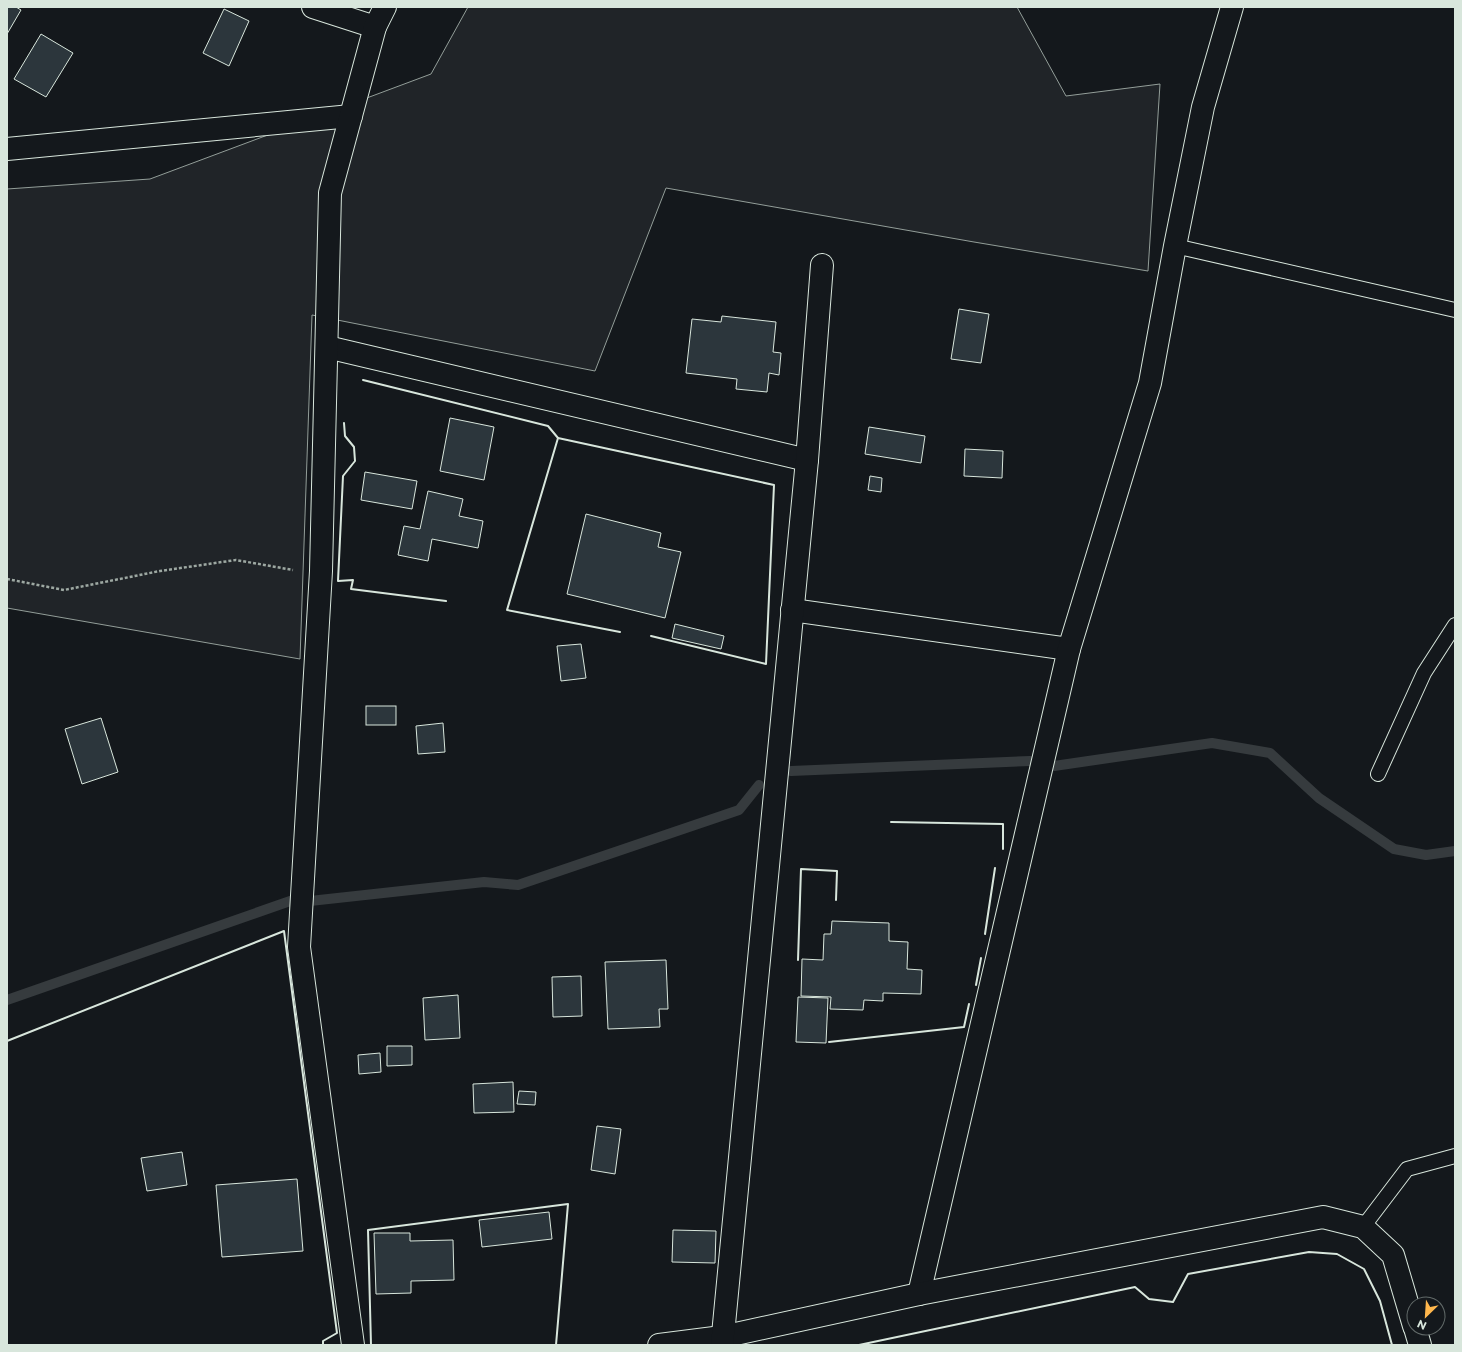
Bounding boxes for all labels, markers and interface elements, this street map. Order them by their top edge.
north arrow [1406,1296,1446,1336]
text: N [1415,1317,1429,1333]

